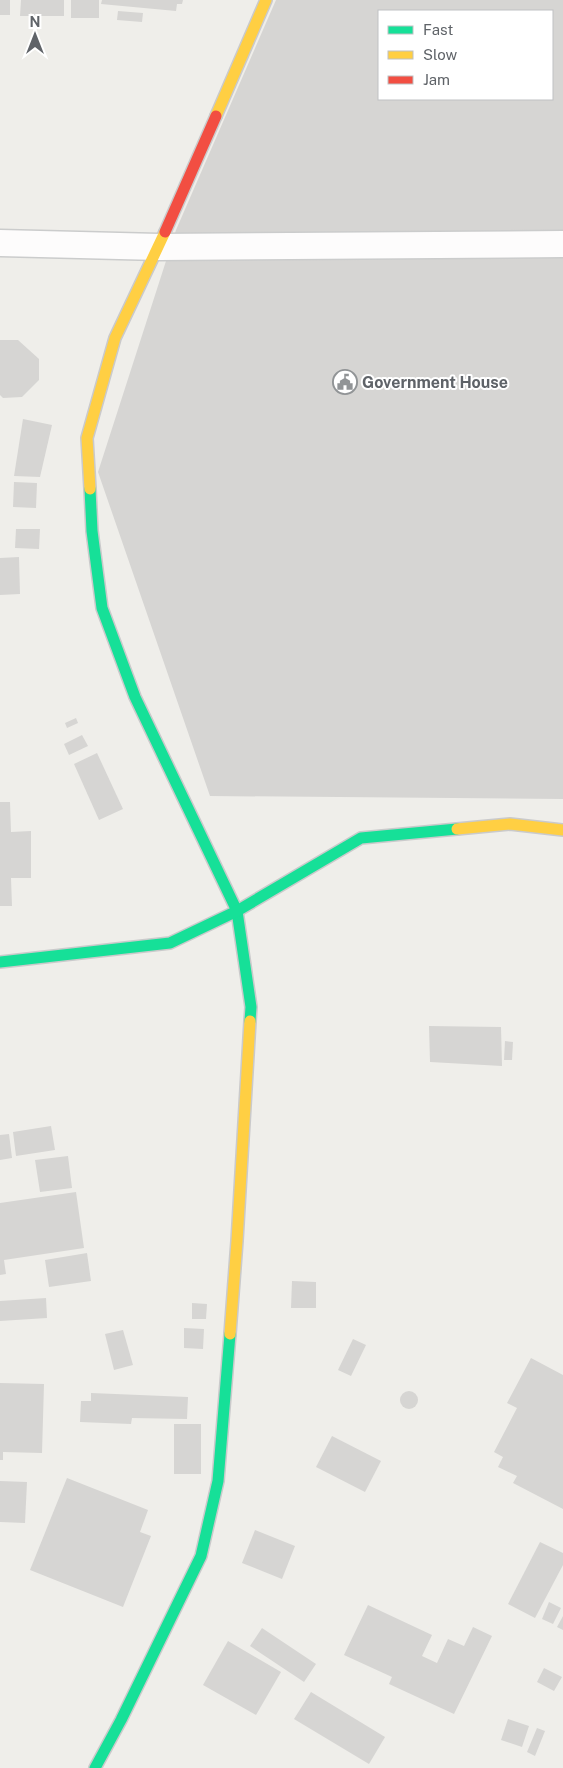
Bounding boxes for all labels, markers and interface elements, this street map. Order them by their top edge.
north arrow [10,10,60,60]
legend [378,10,553,100]
text: N [30,14,40,30]
text: Fast [423,21,453,38]
text: Slow [423,46,458,63]
text: Jam [423,71,450,88]
public building icon: Government House [332,369,358,395]
place label: Government House [362,373,508,392]

